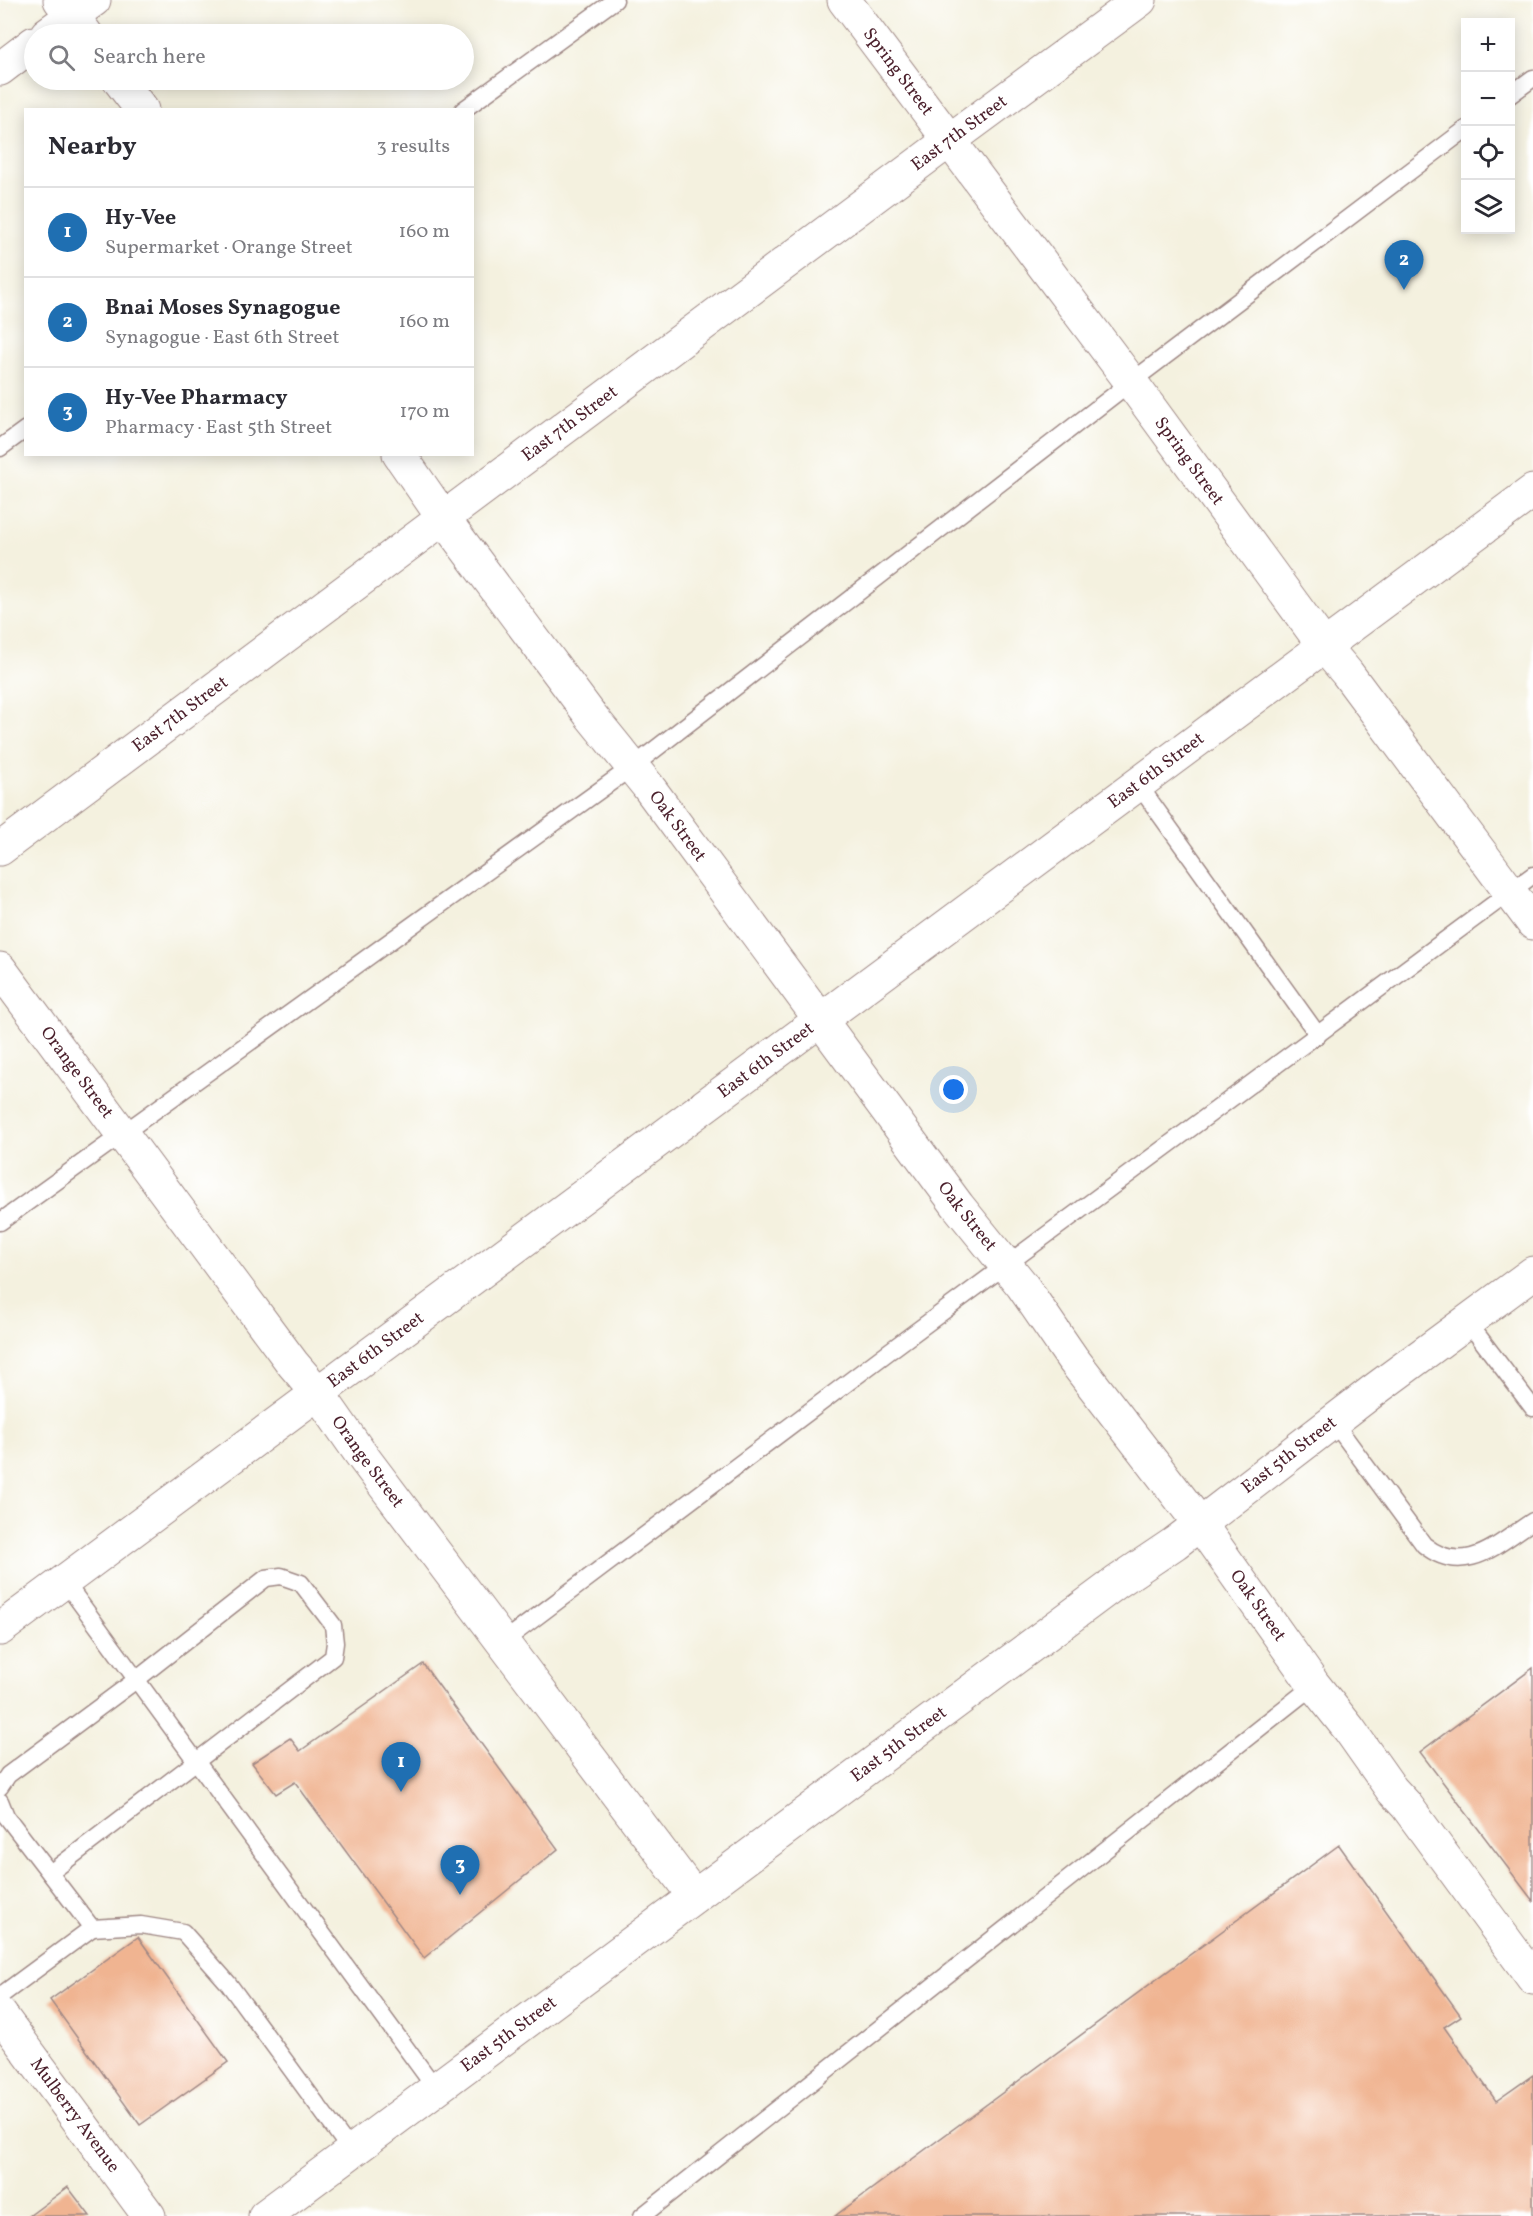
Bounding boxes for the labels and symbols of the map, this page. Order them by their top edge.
street label: Spring Street [857,23,939,121]
street label: East 7th Street [906,89,1013,177]
pin: 2 [1384,240,1424,290]
street label: East 7th Street [517,380,623,468]
street label: Spring Street [1148,412,1230,511]
street label: East 7th Street [127,670,234,759]
street label: East 6th Street [1103,727,1210,815]
street label: Oak Street [643,786,712,867]
street label: East 6th Street [713,1016,819,1105]
street label: Orange Street [34,1021,119,1124]
your location [939,1075,968,1104]
street label: Oak Street [932,1176,1002,1257]
street label: East 6th Street [322,1306,429,1394]
street label: Orange Street [325,1411,410,1513]
street label: East 5th Street [1236,1411,1342,1500]
street label: Oak Street [1224,1565,1292,1647]
street label: East 5th Street [846,1700,952,1788]
pin: 1 [382,1742,420,1792]
pin: 3 [440,1846,480,1895]
street label: East 5th Street [456,1990,562,2079]
street label: Mulberry Avenue [24,2053,126,2178]

